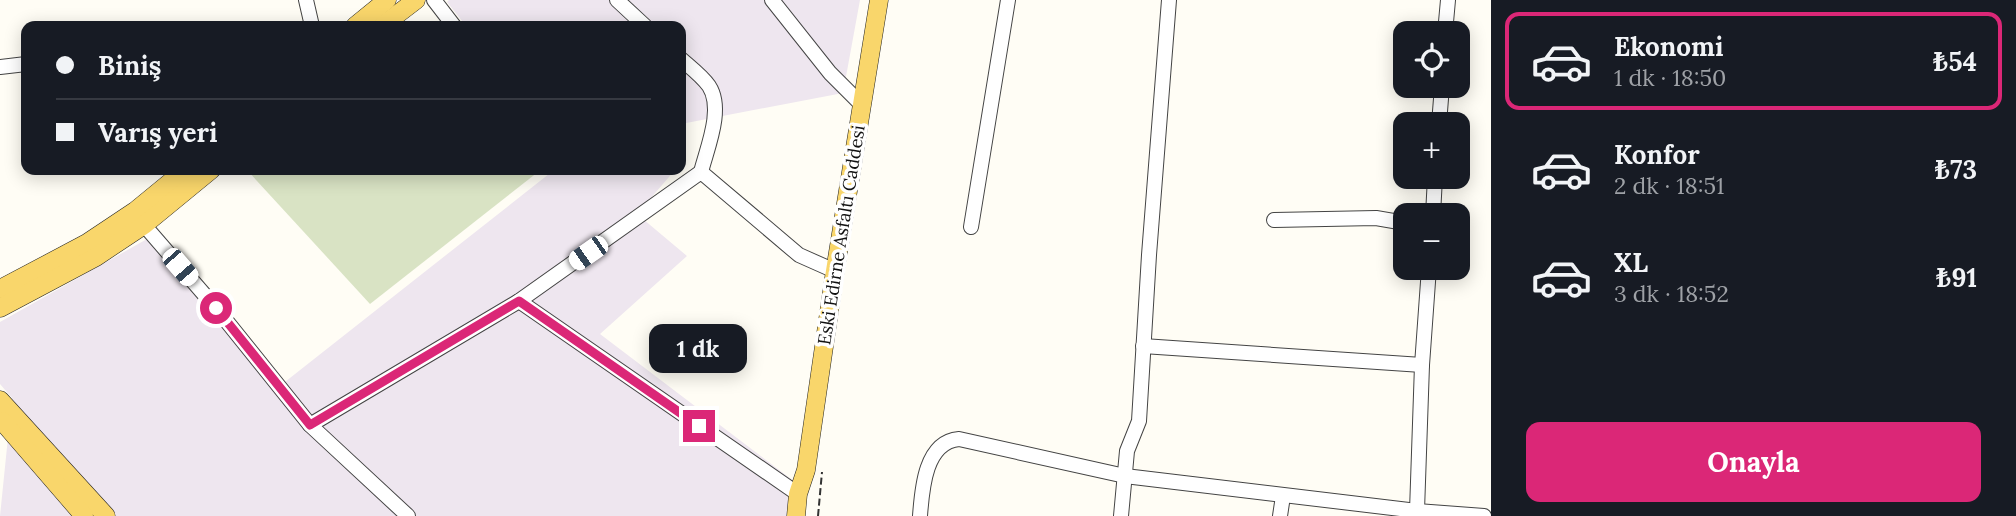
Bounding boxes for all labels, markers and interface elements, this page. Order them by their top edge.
map controls [1393,21,1470,280]
button: locate [1393,21,1470,98]
icon: car [1530,30,1593,93]
text: Ekonomi [1614,30,1723,63]
text: ₺54 [1933,45,1977,78]
text: Biniş [98,49,161,82]
text: 1 dk · 18:50 [1614,63,1726,92]
button: + [1393,112,1470,189]
text: Varış yeri [98,116,217,149]
street label: Eski Edirne Asfaltı Caddesi [812,123,870,347]
icon: car [1530,138,1593,201]
text: Konfor [1614,138,1700,171]
text: ₺73 [1935,153,1977,186]
text: 2 dk · 18:51 [1614,171,1724,200]
button: − [1393,203,1470,280]
car [565,232,612,274]
car [159,244,202,290]
icon: car [1530,246,1593,309]
text: XL [1614,246,1648,279]
text: ₺91 [1936,261,1977,294]
text: 3 dk · 18:52 [1614,279,1729,308]
route start [200,292,232,324]
callout: 1 dk [650,324,748,374]
text: 1 dk [677,334,719,363]
route end [683,410,715,442]
button: Onayla [1526,422,1981,502]

